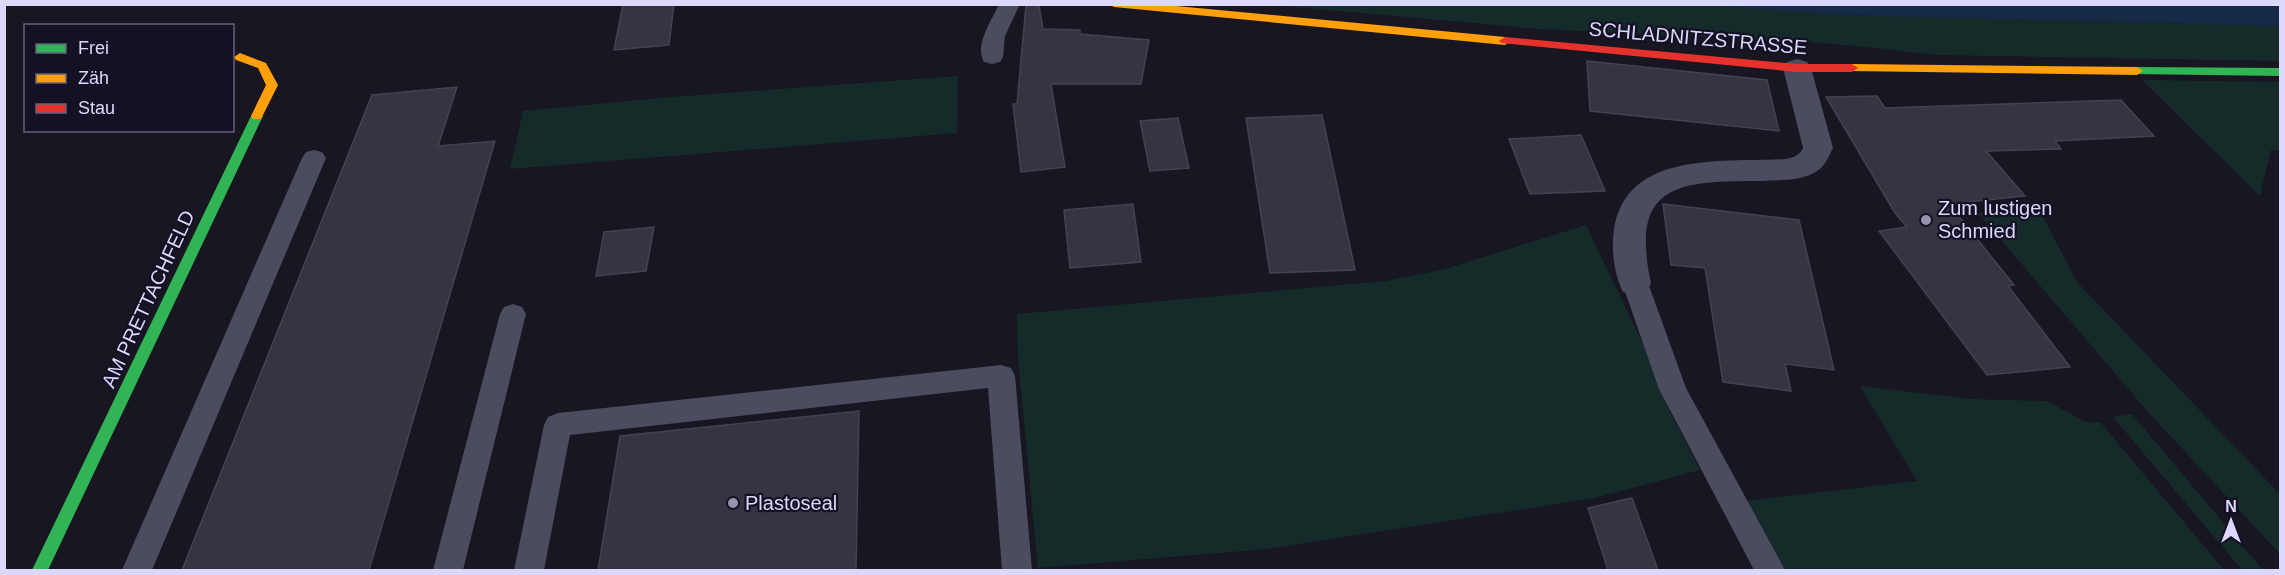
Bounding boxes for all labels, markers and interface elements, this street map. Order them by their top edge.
street label: SCHLADNITZSTRASSE [1588,18,1808,58]
legend [24,24,234,132]
text: Frei [78,38,109,58]
text: Zäh [78,68,109,88]
text: Stau [78,98,115,118]
place label: Zum lustigen Schmied [1938,197,2053,242]
street label: AM PRETTACHFELD [97,207,199,391]
marker: Zum lustigen Schmied [1919,213,1933,227]
north arrow [2201,491,2261,551]
place label: Plastoseal [745,492,837,514]
marker: Plastoseal [726,496,740,510]
text: N [2225,498,2237,515]

